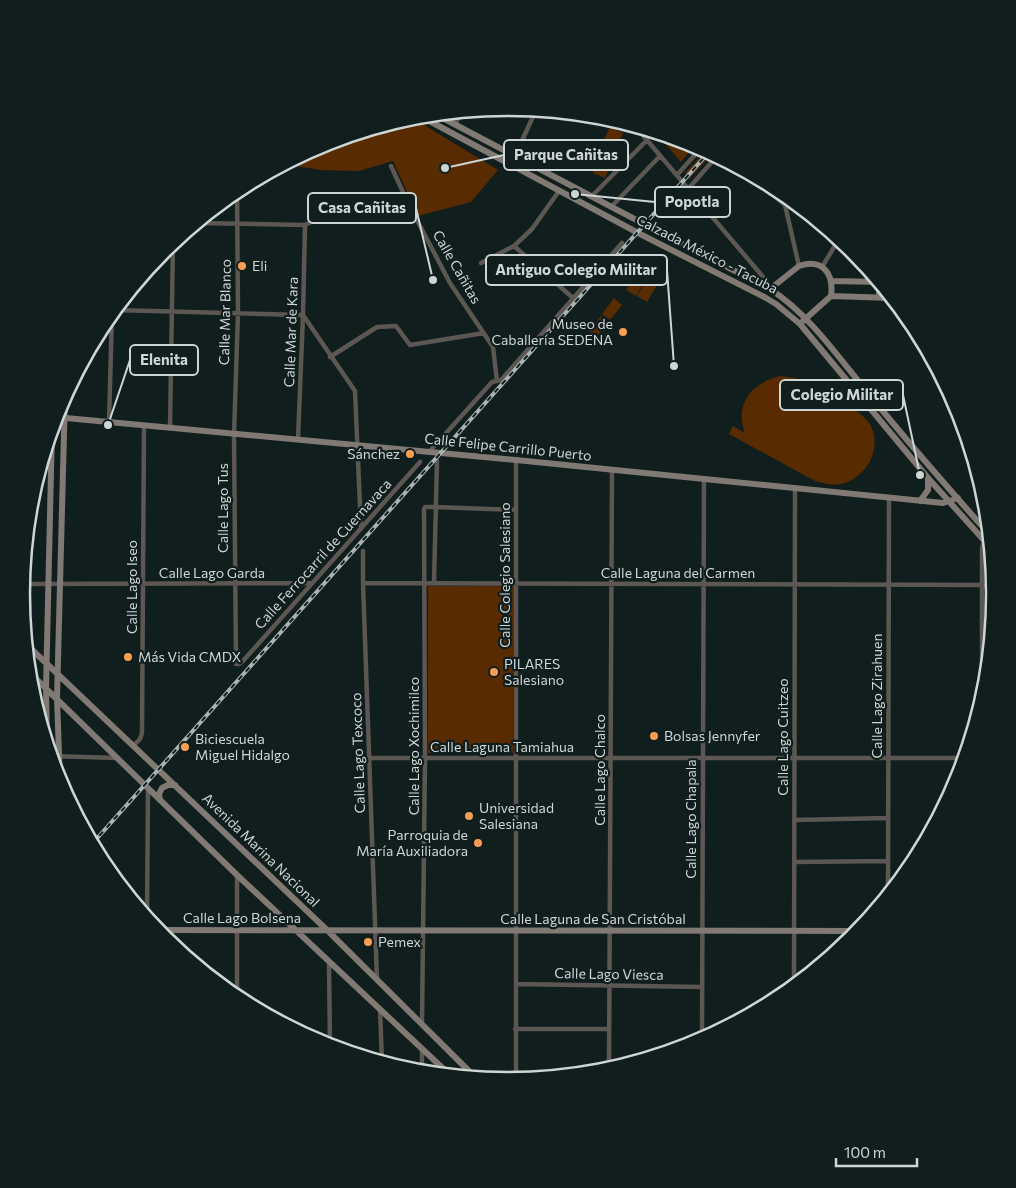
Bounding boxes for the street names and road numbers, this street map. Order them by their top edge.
street label: Calzada México - Tacuba [634,210,781,297]
street label: Calle Cañitas [430,227,485,307]
street label: Calle Mar Blanco [215,259,234,365]
street label: Calle Mar de Kara [280,276,301,388]
street label: Calle Felipe Carrillo Puerto [424,429,593,464]
street label: Calle Lago Tus [214,463,231,553]
street label: Calle Ferrocarril de Cuernavaca [251,475,395,632]
street label: Calle Colegio Salesiano [496,502,513,648]
street label: Calle Lago Iseo [123,540,140,634]
street label: Calle Lago Garda [159,564,265,581]
street label: Calle Laguna del Carmen [601,564,755,581]
street label: Calle Lago Zirahuen [868,634,885,758]
street label: Calle Lago Xochimilco [405,677,422,815]
street label: Calle Lago Cuitzeo [774,678,791,796]
street label: Calle Lago Texcoco [347,692,368,814]
street label: Calle Lago Chalco [591,714,608,826]
street label: Calle Laguna Tamiahua [430,738,574,755]
street label: Calle Lago Chapala [682,759,699,879]
street label: Avenida Marina Nacional [199,789,324,910]
street label: Calle Lago Bolsena [183,909,301,926]
street label: Calle Laguna de San Cristóbal [500,910,686,927]
street label: Calle Lago Viesca [554,964,664,983]

